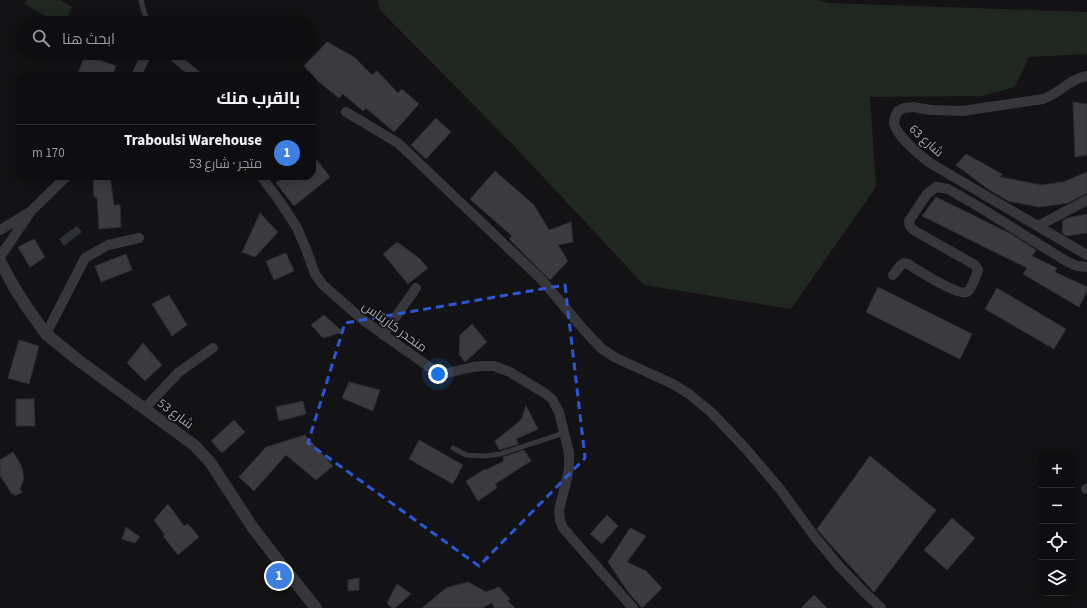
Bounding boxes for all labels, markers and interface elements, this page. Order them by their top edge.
search box [16,16,316,60]
icon: search [30,27,52,49]
text: ابحث هنا [62,29,115,50]
text: بالقرب منك [216,87,300,111]
street label: شارع 63 [905,120,947,161]
text: Traboulsi Warehouse [124,130,262,151]
text: 170 m [32,144,65,162]
text: 1 [284,144,290,162]
text: متجر · شارع 53 [189,155,262,173]
street label: منحدر كاريتاس [358,297,431,357]
your location [428,364,448,384]
street label: شارع 53 [154,394,197,433]
map controls [1039,452,1075,596]
button: + [1039,452,1075,488]
button: − [1039,488,1075,524]
button: locate [1039,524,1075,560]
button: layers [1039,560,1075,596]
pin: 1 [266,561,292,591]

